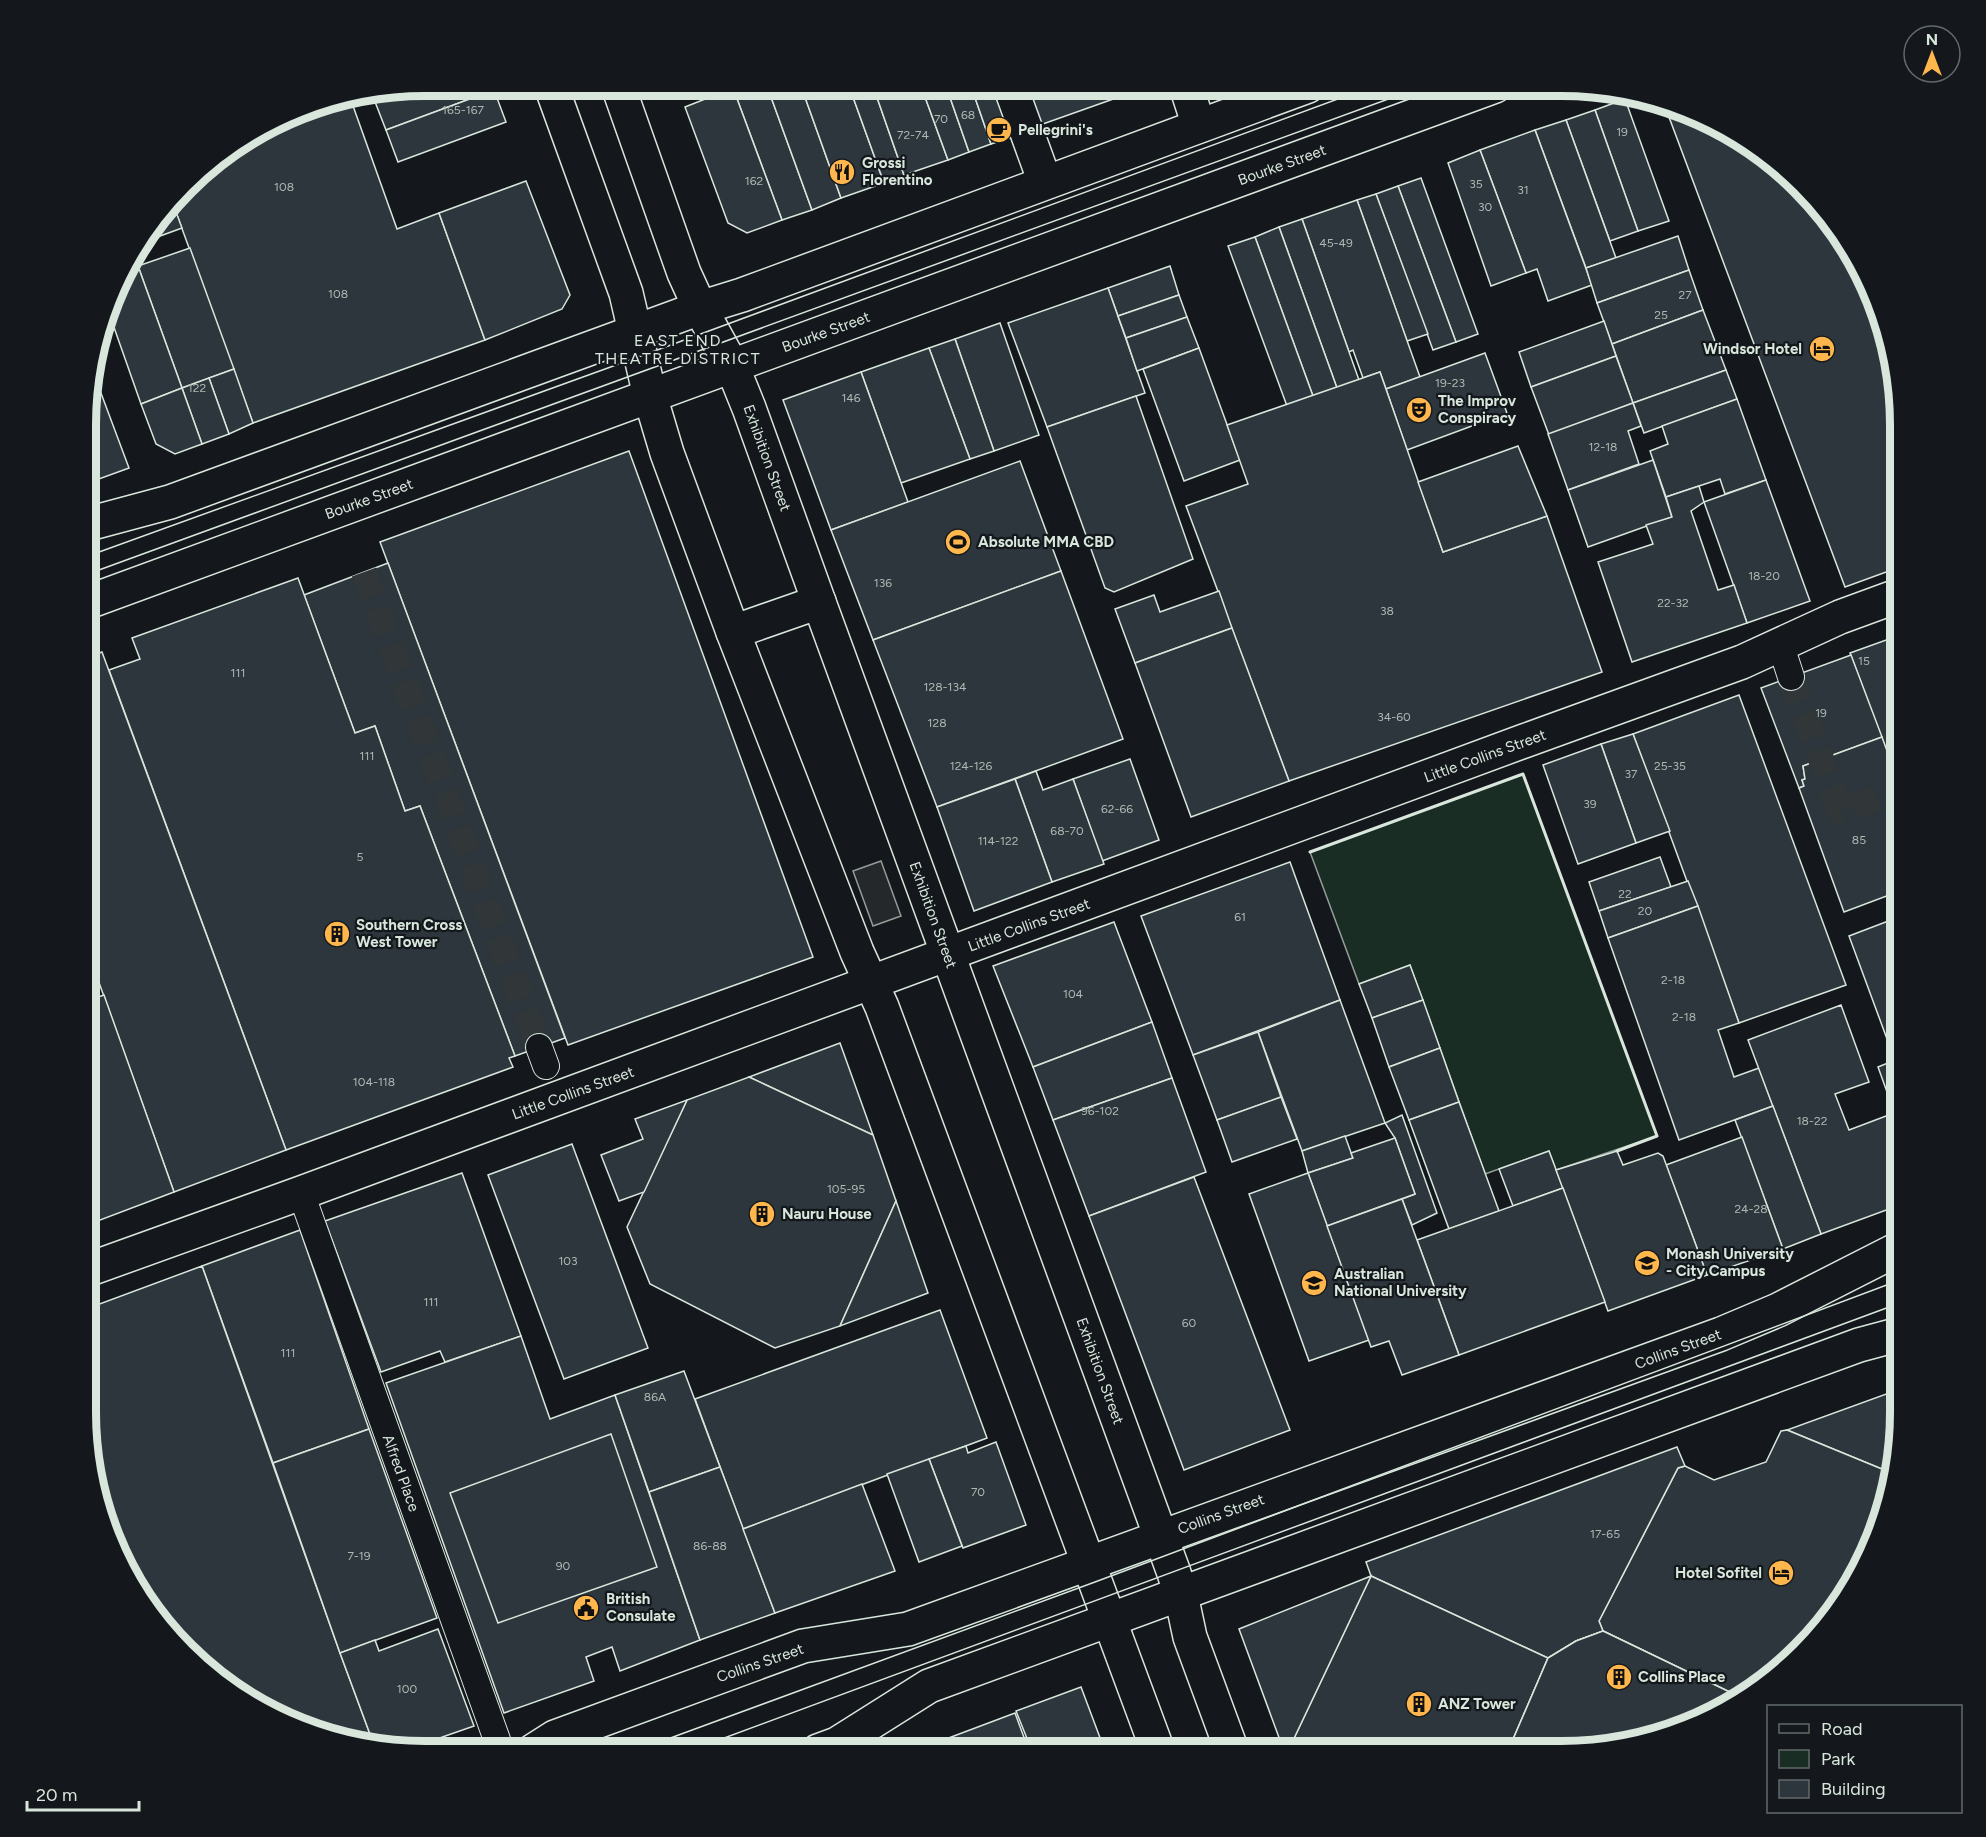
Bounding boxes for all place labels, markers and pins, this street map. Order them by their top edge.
cafe icon: Pellegrini's [984,115,1014,145]
place label: Pellegrini's [1018,121,1093,139]
place label: Grossi Florentino [862,154,933,189]
restaurant icon: Grossi Florentino [827,157,857,187]
hotel icon: Windsor Hotel [1807,334,1837,364]
place label: Windsor Hotel [1703,340,1802,358]
place label: The Improv Conspiracy [1438,392,1517,427]
theatre icon: The Improv Conspiracy [1404,395,1434,425]
sports icon: Absolute MMA CBD [943,527,973,557]
place label: Absolute MMA CBD [978,533,1114,551]
place label: Southern Cross West Tower [356,916,462,951]
building icon: Southern Cross West Tower [322,919,352,949]
building icon: Nauru House [747,1199,777,1229]
place label: Nauru House [782,1205,872,1223]
place label: Monash University - City Campus [1666,1245,1794,1280]
school or university icon: Monash University - City Campus [1632,1248,1662,1278]
place label: Australian National University [1334,1265,1467,1300]
school or university icon: Australian National University [1299,1268,1329,1298]
hotel icon: Hotel Sofitel [1766,1558,1796,1588]
place label: Hotel Sofitel [1675,1564,1762,1582]
place label: British Consulate [606,1590,676,1625]
public building icon: British Consulate [571,1593,601,1623]
building icon: Collins Place [1604,1662,1634,1692]
place label: Collins Place [1638,1668,1726,1686]
building icon: ANZ Tower [1404,1689,1434,1719]
place label: ANZ Tower [1438,1695,1516,1713]

